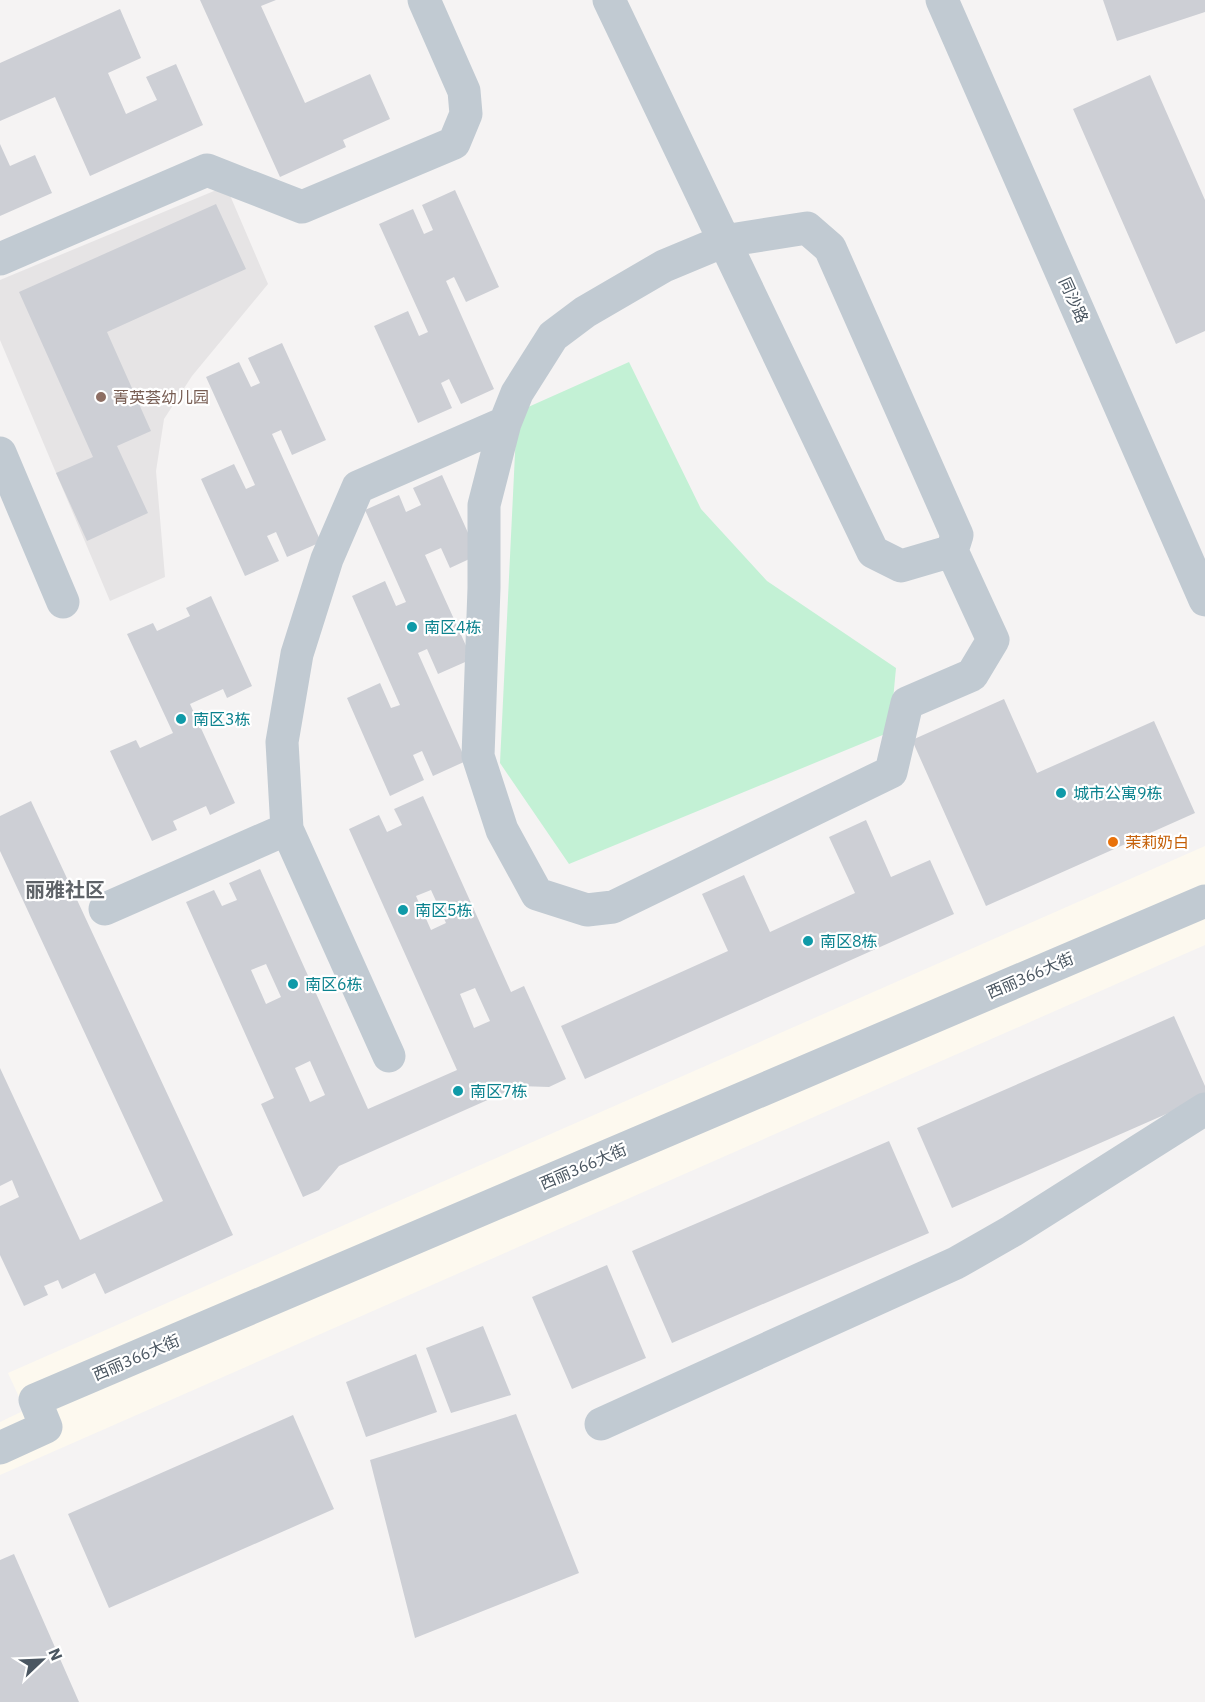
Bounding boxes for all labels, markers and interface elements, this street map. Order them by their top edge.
street label: 同沙路 [1055,274,1093,326]
place label: 菁英荟幼儿园 [113,387,209,407]
marker: 菁英荟幼儿园 [94,390,108,404]
place label: 南区4栋 [424,617,482,637]
marker: 南区4栋 [405,620,419,634]
place label: 南区3栋 [193,709,251,729]
marker: 南区3栋 [174,712,188,726]
place label: 城市公寓9栋 [1073,783,1163,803]
marker: 城市公寓9栋 [1054,786,1068,800]
place label: 茉莉奶白 [1125,832,1189,852]
marker: 茉莉奶白 [1106,835,1120,849]
district label: 丽雅社区 [25,876,105,903]
place label: 南区5栋 [415,900,473,920]
marker: 南区5栋 [396,903,410,917]
place label: 南区8栋 [820,931,878,951]
marker: 南区8栋 [801,934,815,948]
street label: 西丽366大街 [983,948,1077,1002]
place label: 南区6栋 [305,974,363,994]
marker: 南区6栋 [286,977,300,991]
place label: 南区7栋 [470,1081,528,1101]
marker: 南区7栋 [451,1084,465,1098]
street label: 西丽366大街 [536,1139,630,1193]
street label: 西丽366大街 [89,1330,183,1384]
north arrow [12,1630,72,1690]
text: N [44,1645,67,1663]

